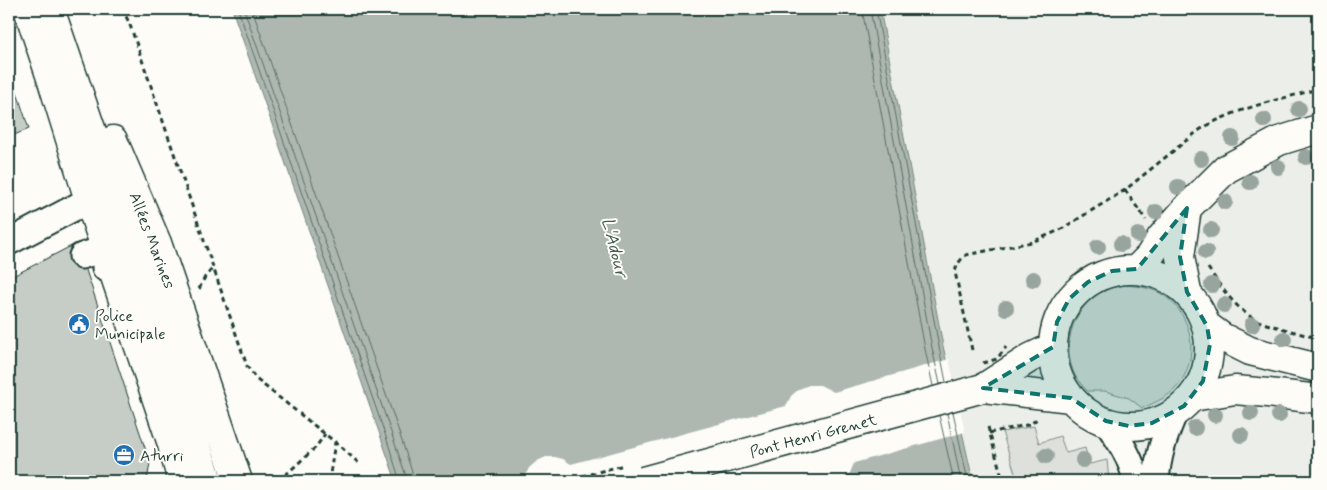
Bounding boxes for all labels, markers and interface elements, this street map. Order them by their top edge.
street label: Allées Marines [124,189,180,292]
water label: L'Adour [595,215,634,282]
place label: Police Municipale [95,306,166,345]
public building icon: Police Municipale [67,312,91,336]
street label: Pont Henri Grenet [748,409,880,463]
office icon: Aturri [112,443,136,467]
place label: Aturri [140,446,184,467]

